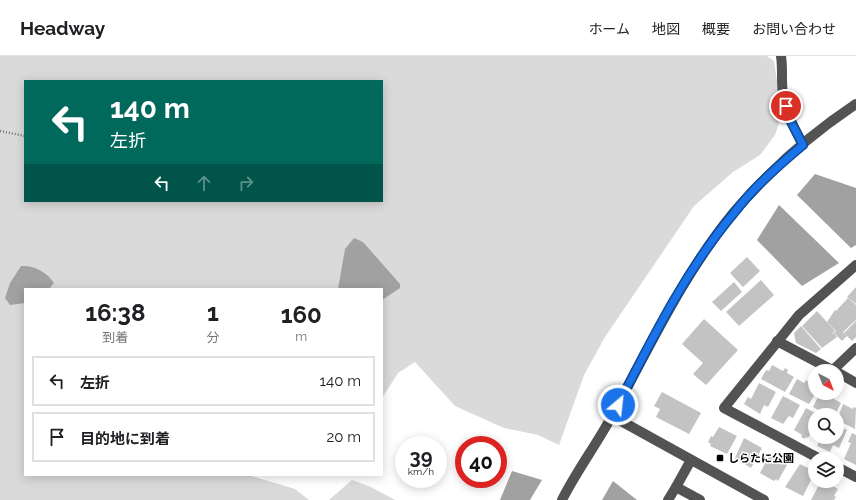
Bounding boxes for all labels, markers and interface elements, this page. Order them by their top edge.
text: Headway [20,17,105,39]
text: ホーム [588,21,630,37]
text: 地図 [652,21,680,37]
text: 概要 [702,21,730,37]
text: お問い合わせ [752,21,836,37]
pin [769,89,803,123]
text: 140 m [110,92,190,125]
icon: arrive [775,95,797,117]
icon: left [44,96,96,148]
text: 左折 [110,130,146,151]
icon: left [151,172,173,194]
icon: ahead [193,172,215,194]
icon: right [235,172,257,194]
text: 16:38 [85,298,145,327]
text: 1 [207,298,219,327]
text: 160 [281,300,322,329]
text: m [295,329,307,344]
text: 到着 [102,330,128,345]
text: 分 [207,330,220,345]
north arrow [808,364,844,400]
map controls [808,364,844,488]
icon: left [46,370,68,392]
text: 140 m [320,372,361,390]
text: 左折 [80,374,110,392]
position arrow [597,384,639,426]
button: search [808,408,844,444]
icon: arrive [46,426,68,448]
text: 20 m [326,428,361,446]
text: 目的地に到着 [80,430,170,448]
speed limit sign: 40 [455,436,507,488]
text: 39 [410,445,432,469]
place label: しらたに公園 [728,452,794,465]
button: layers [808,452,844,488]
marker: しらたに公園 [715,453,725,463]
text: km/h [408,466,434,477]

